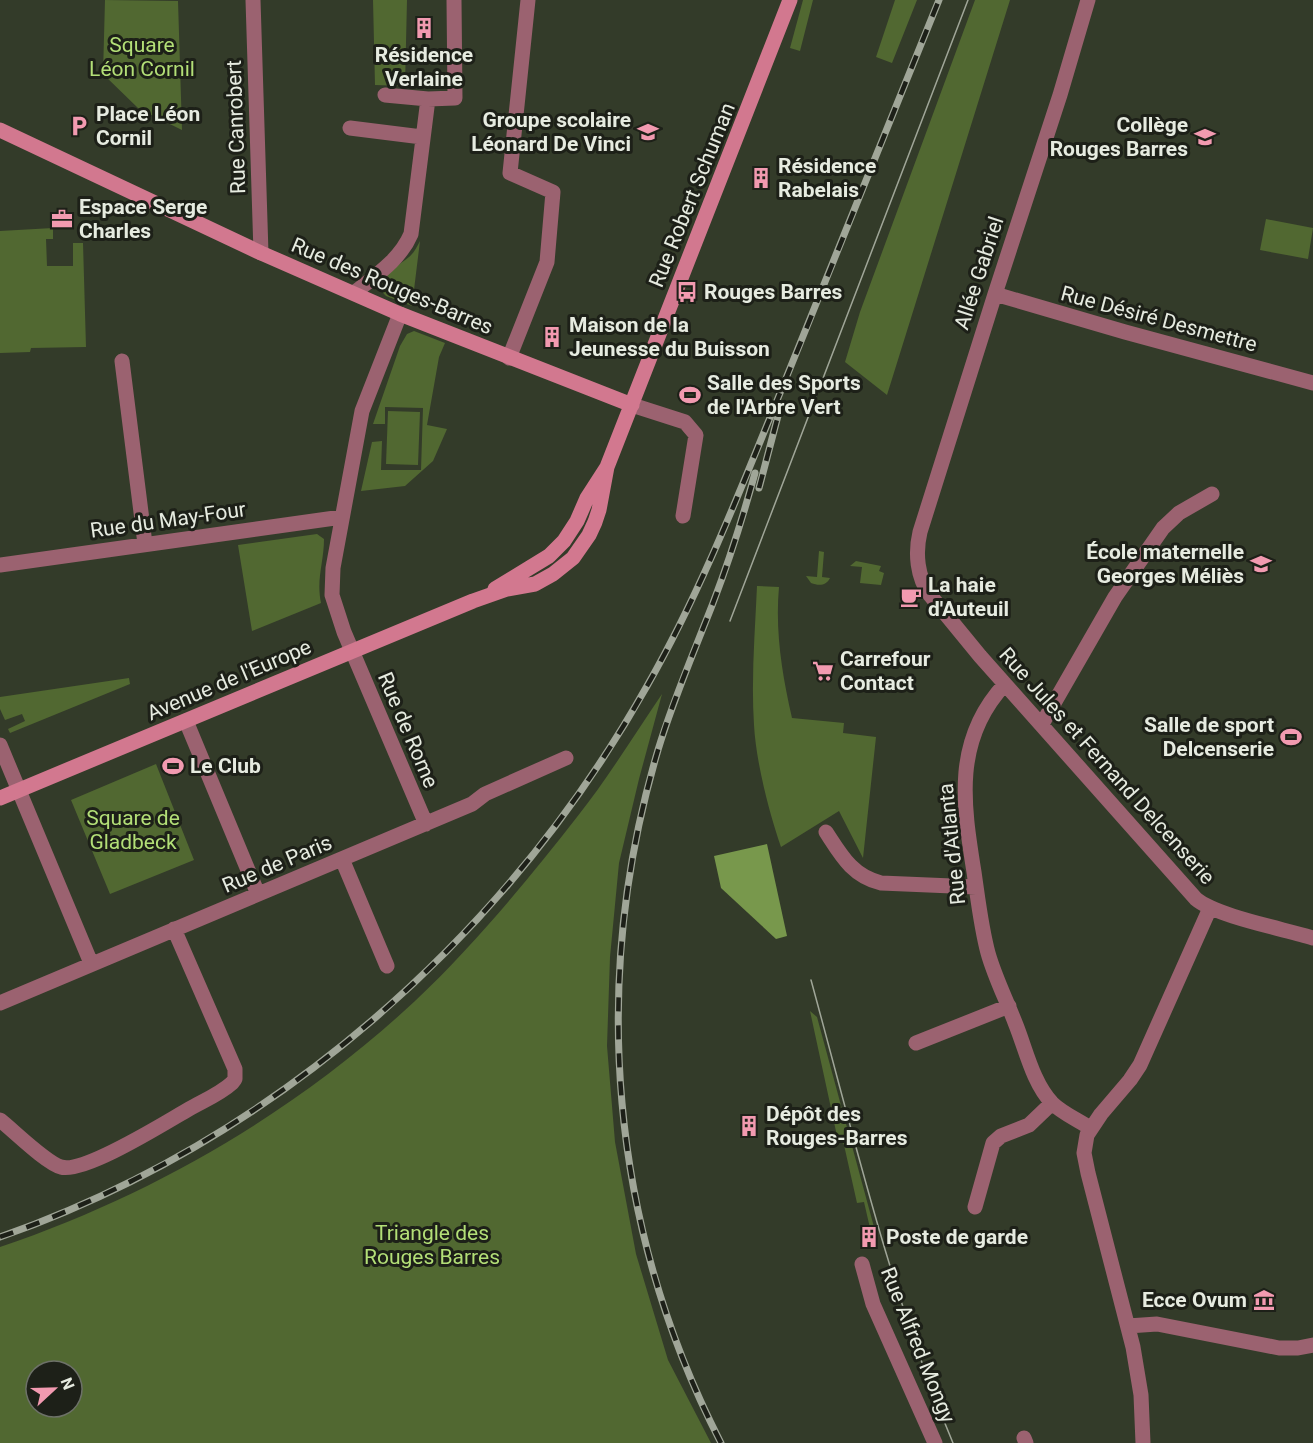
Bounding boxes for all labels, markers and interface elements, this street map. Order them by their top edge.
building icon: Résidence Verlaine [412,16,436,40]
park label: Square Léon Cornil [89,33,195,81]
place label: Résidence Verlaine [375,43,473,91]
street label: Rue Canrobert [222,60,250,194]
street label: Rue Robert Schuman [644,99,740,291]
place label: Place Léon Cornil [96,102,200,150]
place label: Groupe scolaire Léonard De Vinci [471,108,631,156]
place label: Collège Rouges Barres [1050,113,1188,161]
parking icon: Place Léon Cornil [67,114,91,138]
school or university icon: Groupe scolaire Léonard De Vinci [636,120,660,144]
school or university icon: Collège Rouges Barres [1193,125,1217,149]
place label: Résidence Rabelais [778,154,876,202]
building icon: Résidence Rabelais [749,166,773,190]
place label: Espace Serge Charles [79,195,207,243]
office icon: Espace Serge Charles [50,207,74,231]
street label: Allée Gabriel [949,213,1009,333]
street label: Rue des Rouges-Barres [288,233,496,339]
bus stop icon: Rouges Barres [675,280,699,304]
place label: Rouges Barres [704,280,843,304]
street label: Rue Désiré Desmettre [1058,281,1260,357]
place label: Maison de la Jeunesse du Buisson [569,313,770,361]
building icon: Maison de la Jeunesse du Buisson [540,325,564,349]
place label: Salle des Sports de l'Arbre Vert [707,371,861,419]
sports icon: Salle des Sports de l'Arbre Vert [678,383,702,407]
street label: Rue du May-Four [89,497,247,543]
place label: École maternelle Georges Méliès [1086,540,1244,588]
school or university icon: École maternelle Georges Méliès [1249,552,1273,576]
place label: La haie d'Auteuil [928,573,1009,621]
cafe icon: La haie d'Auteuil [899,585,923,609]
street label: Avenue de l'Europe [143,635,315,725]
street label: Rue Jules et Fernand Delcenserie [994,643,1220,889]
place label: Carrefour Contact [840,647,931,695]
supermarket icon: Carrefour Contact [811,659,835,683]
street label: Rue de Rome [373,668,443,792]
place label: Salle de sport Delcenserie [1144,713,1274,761]
sports icon: Salle de sport Delcenserie [1279,725,1303,749]
sports icon: Le Club [161,754,185,778]
place label: Le Club [190,754,261,778]
street label: Rue d'Atlanta [934,782,970,906]
park label: Square de Gladbeck [86,806,180,854]
street label: Rue de Paris [219,830,335,898]
place label: Dépôt des Rouges-Barres [766,1102,908,1150]
building icon: Dépôt des Rouges-Barres [737,1114,761,1138]
park label: Triangle des Rouges Barres [364,1221,500,1269]
building icon: Poste de garde [857,1225,881,1249]
place label: Poste de garde [886,1225,1028,1249]
street label: Rue Alfred Mongy [876,1264,960,1426]
place label: Ecce Ovum [1142,1288,1247,1312]
museum icon: Ecce Ovum [1252,1288,1276,1312]
north arrow [24,1359,84,1419]
text: N [57,1375,78,1392]

